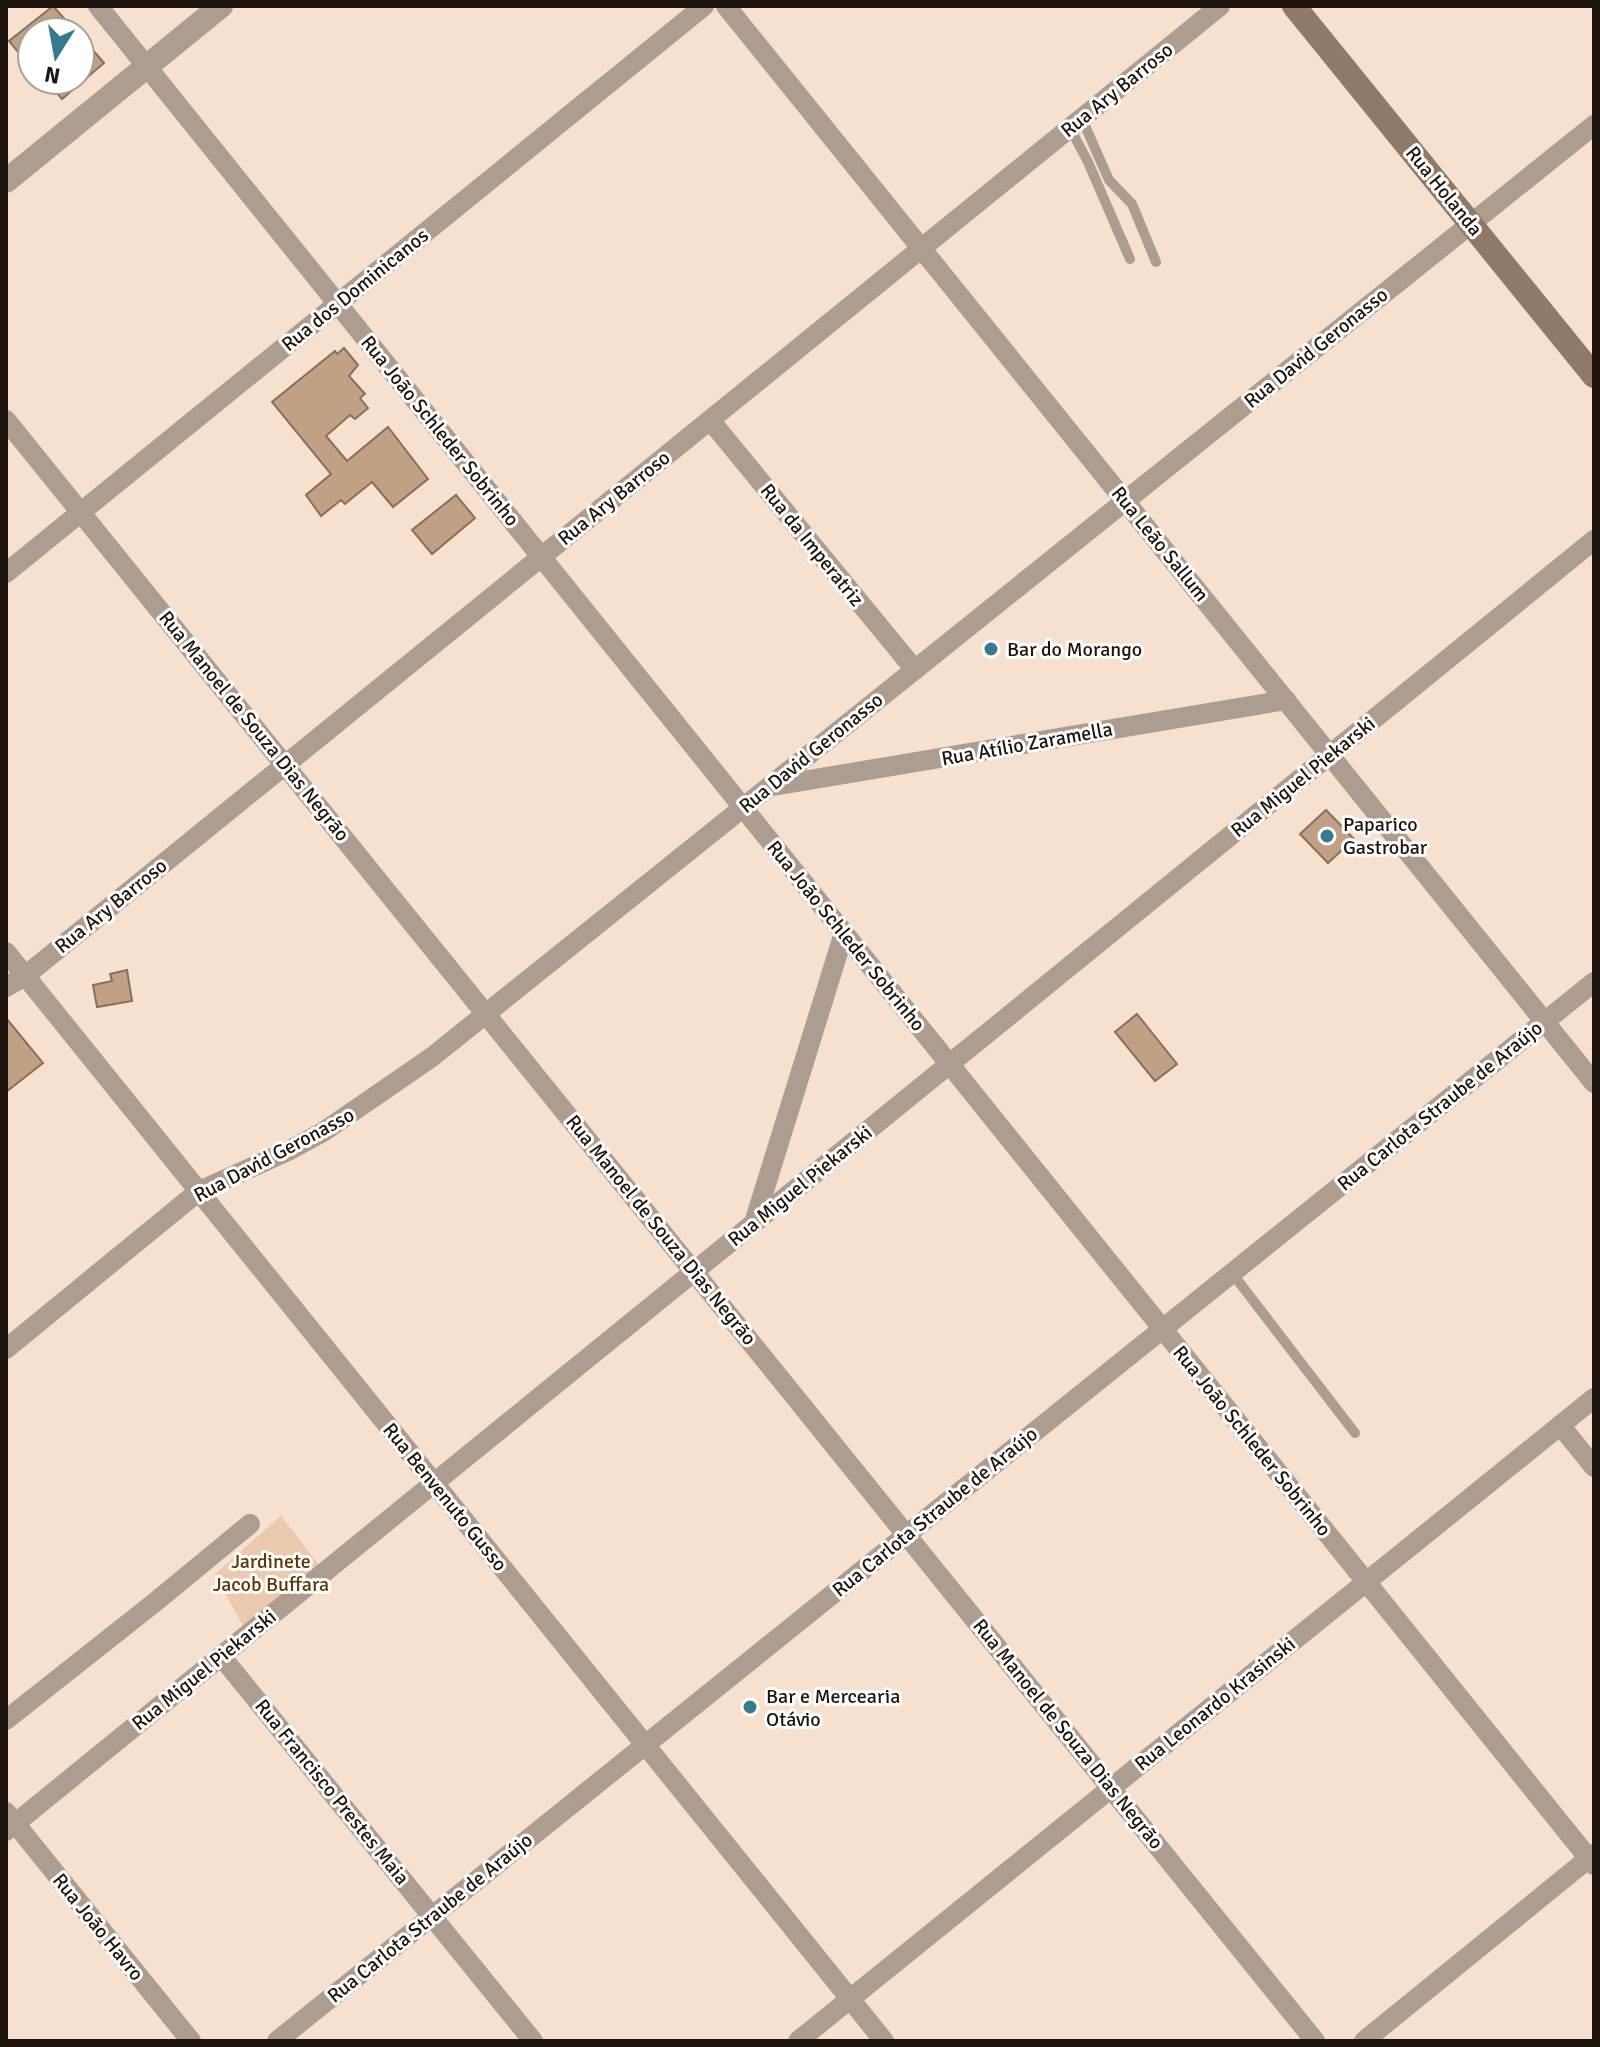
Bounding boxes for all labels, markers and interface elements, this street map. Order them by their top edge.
north arrow [16,16,96,96]
street label: Rua Ary Barroso [1056,37,1178,143]
text: N [42,60,62,90]
street label: Rua Holanda [1400,141,1488,241]
street label: Rua dos Dominicanos [276,223,434,357]
street label: Rua David Geronasso [1239,282,1393,414]
street label: Rua João Schleder Sobrinho [355,331,525,531]
street label: Rua Ary Barroso [553,445,675,551]
street label: Rua da Imperatriz [755,479,869,612]
street label: Rua Leão Sallum [1106,481,1214,607]
street label: Rua Manoel de Souza Dias Negrão [153,606,355,846]
place label: Bar do Morango [1007,637,1142,662]
marker: Bar do Morango [982,640,1000,658]
street label: Rua David Geronasso [734,687,888,819]
street label: Rua Miguel Piekarski [1226,711,1380,843]
street label: Rua Atílio Zaramella [939,717,1115,771]
place label: Paparico Gastrobar [1343,812,1428,860]
marker: Paparico Gastrobar [1318,827,1336,845]
street label: Rua João Schleder Sobrinho [761,836,931,1036]
street label: Rua Ary Barroso [50,853,172,959]
street label: Rua Carlota Straube de Araújo [1332,1016,1548,1196]
street label: Rua David Geronasso [189,1102,359,1208]
street label: Rua Manoel de Souza Dias Negrão [560,1110,762,1350]
street label: Rua Miguel Piekarski [723,1120,877,1252]
street label: Rua João Schleder Sobrinho [1167,1341,1337,1541]
street label: Rua Benvenuto Gusso [377,1418,513,1576]
street label: Rua Carlota Straube de Araújo [827,1422,1043,1602]
park label: Jardinete Jacob Buffara [213,1549,329,1597]
street label: Rua Miguel Piekarski [127,1604,281,1736]
street label: Rua Manoel de Souza Dias Negrão [967,1614,1169,1854]
street label: Rua Leonardo Krasinski [1130,1632,1300,1776]
place label: Bar e Mercearia Otávio [766,1684,900,1732]
street label: Rua Francisco Prestes Maia [249,1694,415,1890]
marker: Bar e Mercearia Otávio [741,1698,759,1716]
street label: Rua Carlota Straube de Araújo [322,1828,538,2008]
street label: Rua João Havro [47,1868,149,1986]

